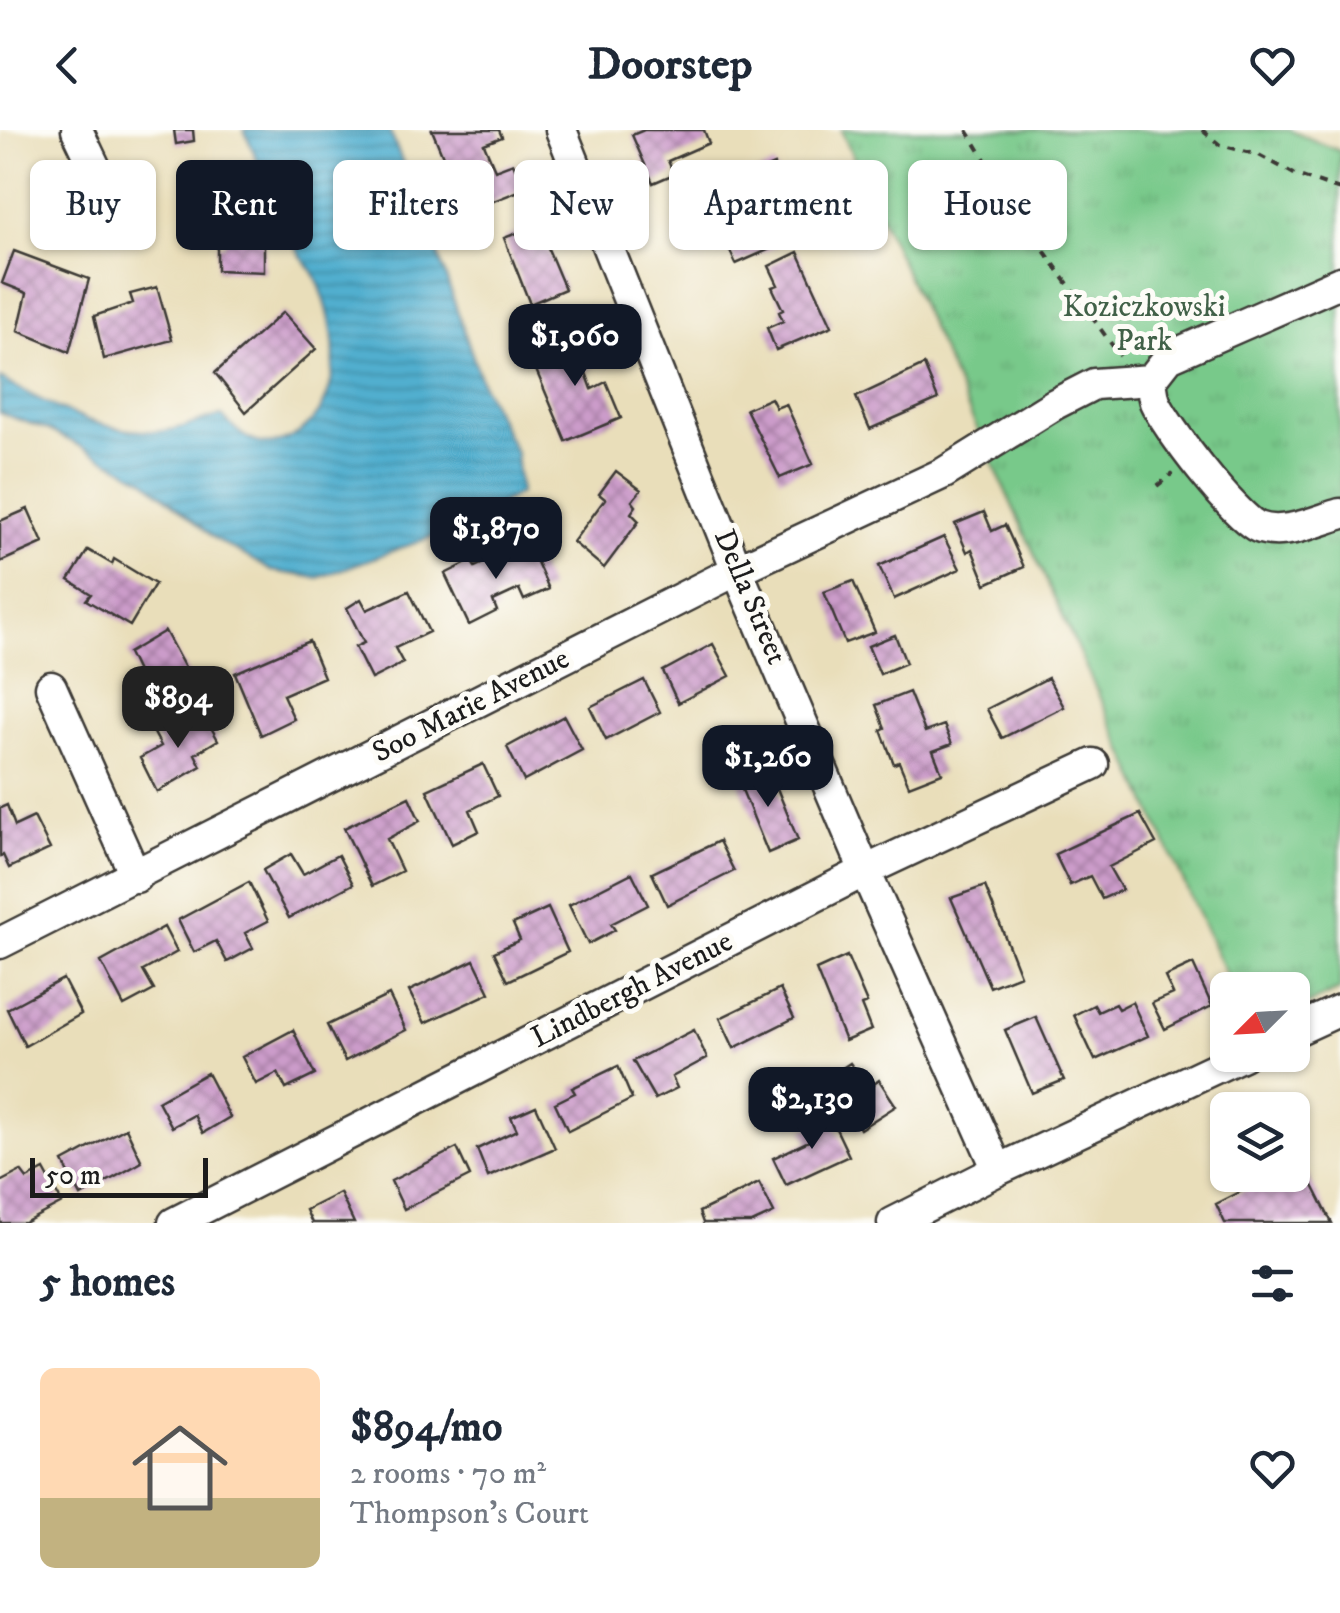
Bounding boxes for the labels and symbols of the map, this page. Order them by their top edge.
park label: Koziczkowski Park [1063,289,1225,360]
pin: $1,060 [494,304,656,389]
pin: $1,870 [415,497,577,582]
street label: Della Street [705,524,795,670]
street label: Soo Marie Avenue [366,641,576,771]
pin: $894 [119,666,237,751]
pin: $1,260 [687,725,849,810]
street label: Lindbergh Avenue [525,923,739,1057]
north arrow [1210,972,1310,1072]
pin: $2,130 [731,1067,893,1152]
scale bar [30,1153,208,1198]

